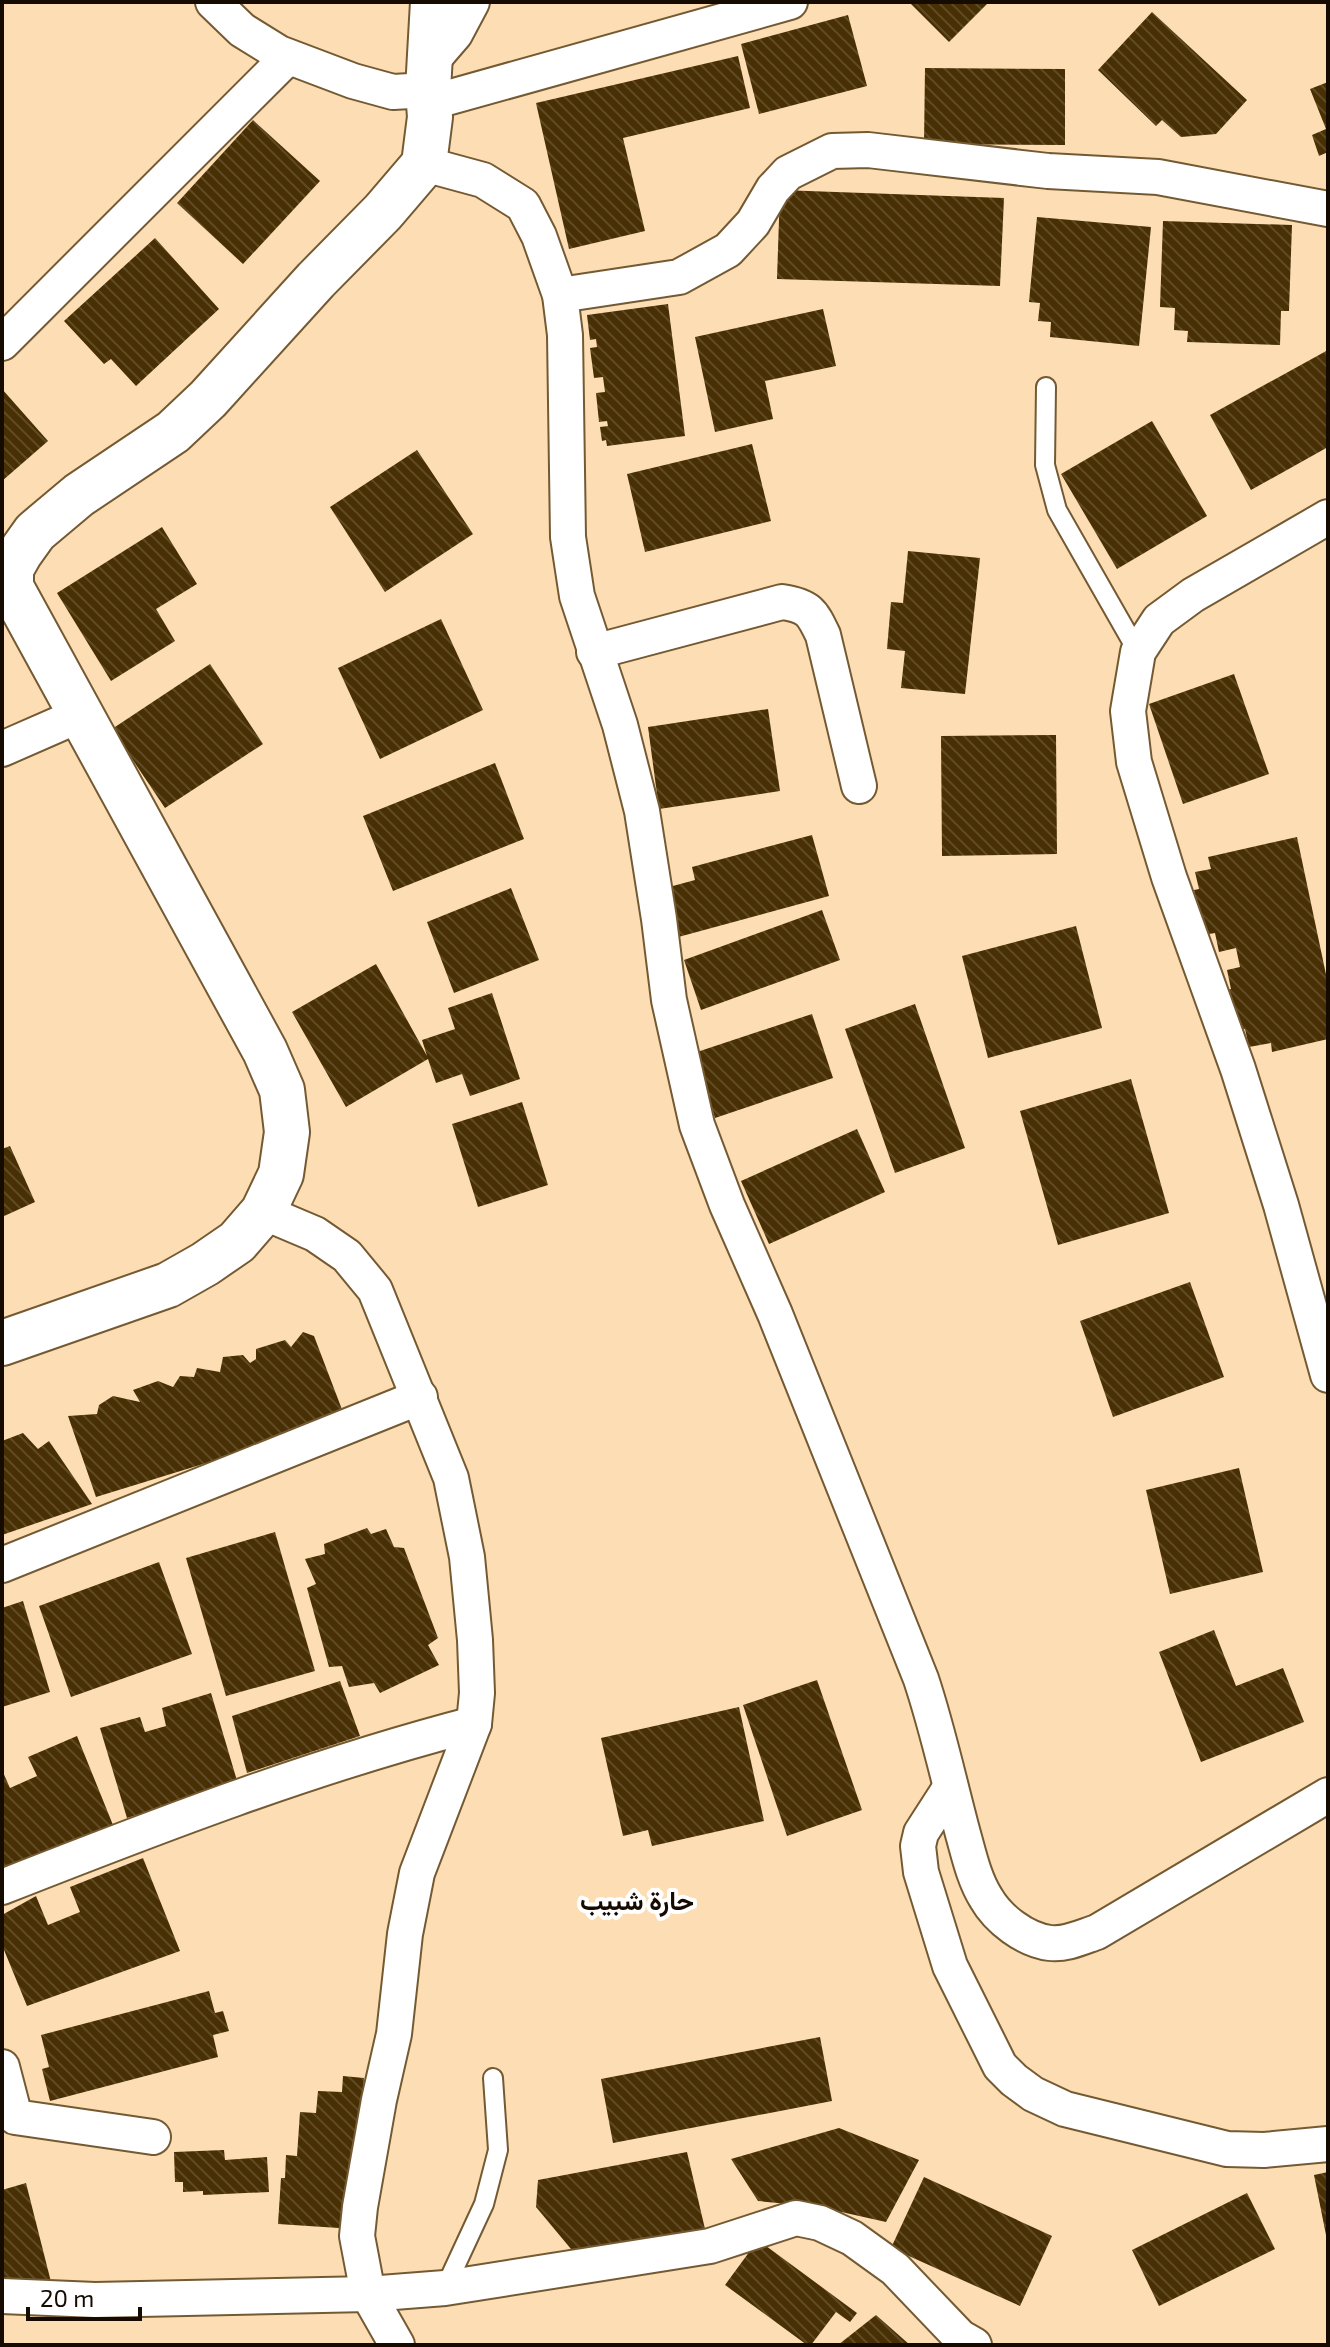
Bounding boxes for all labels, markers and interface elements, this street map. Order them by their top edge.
district label: حارة شبيب [580,1884,694,1917]
scale bar [28,2271,140,2321]
text: 20 m [40,2283,94,2312]

